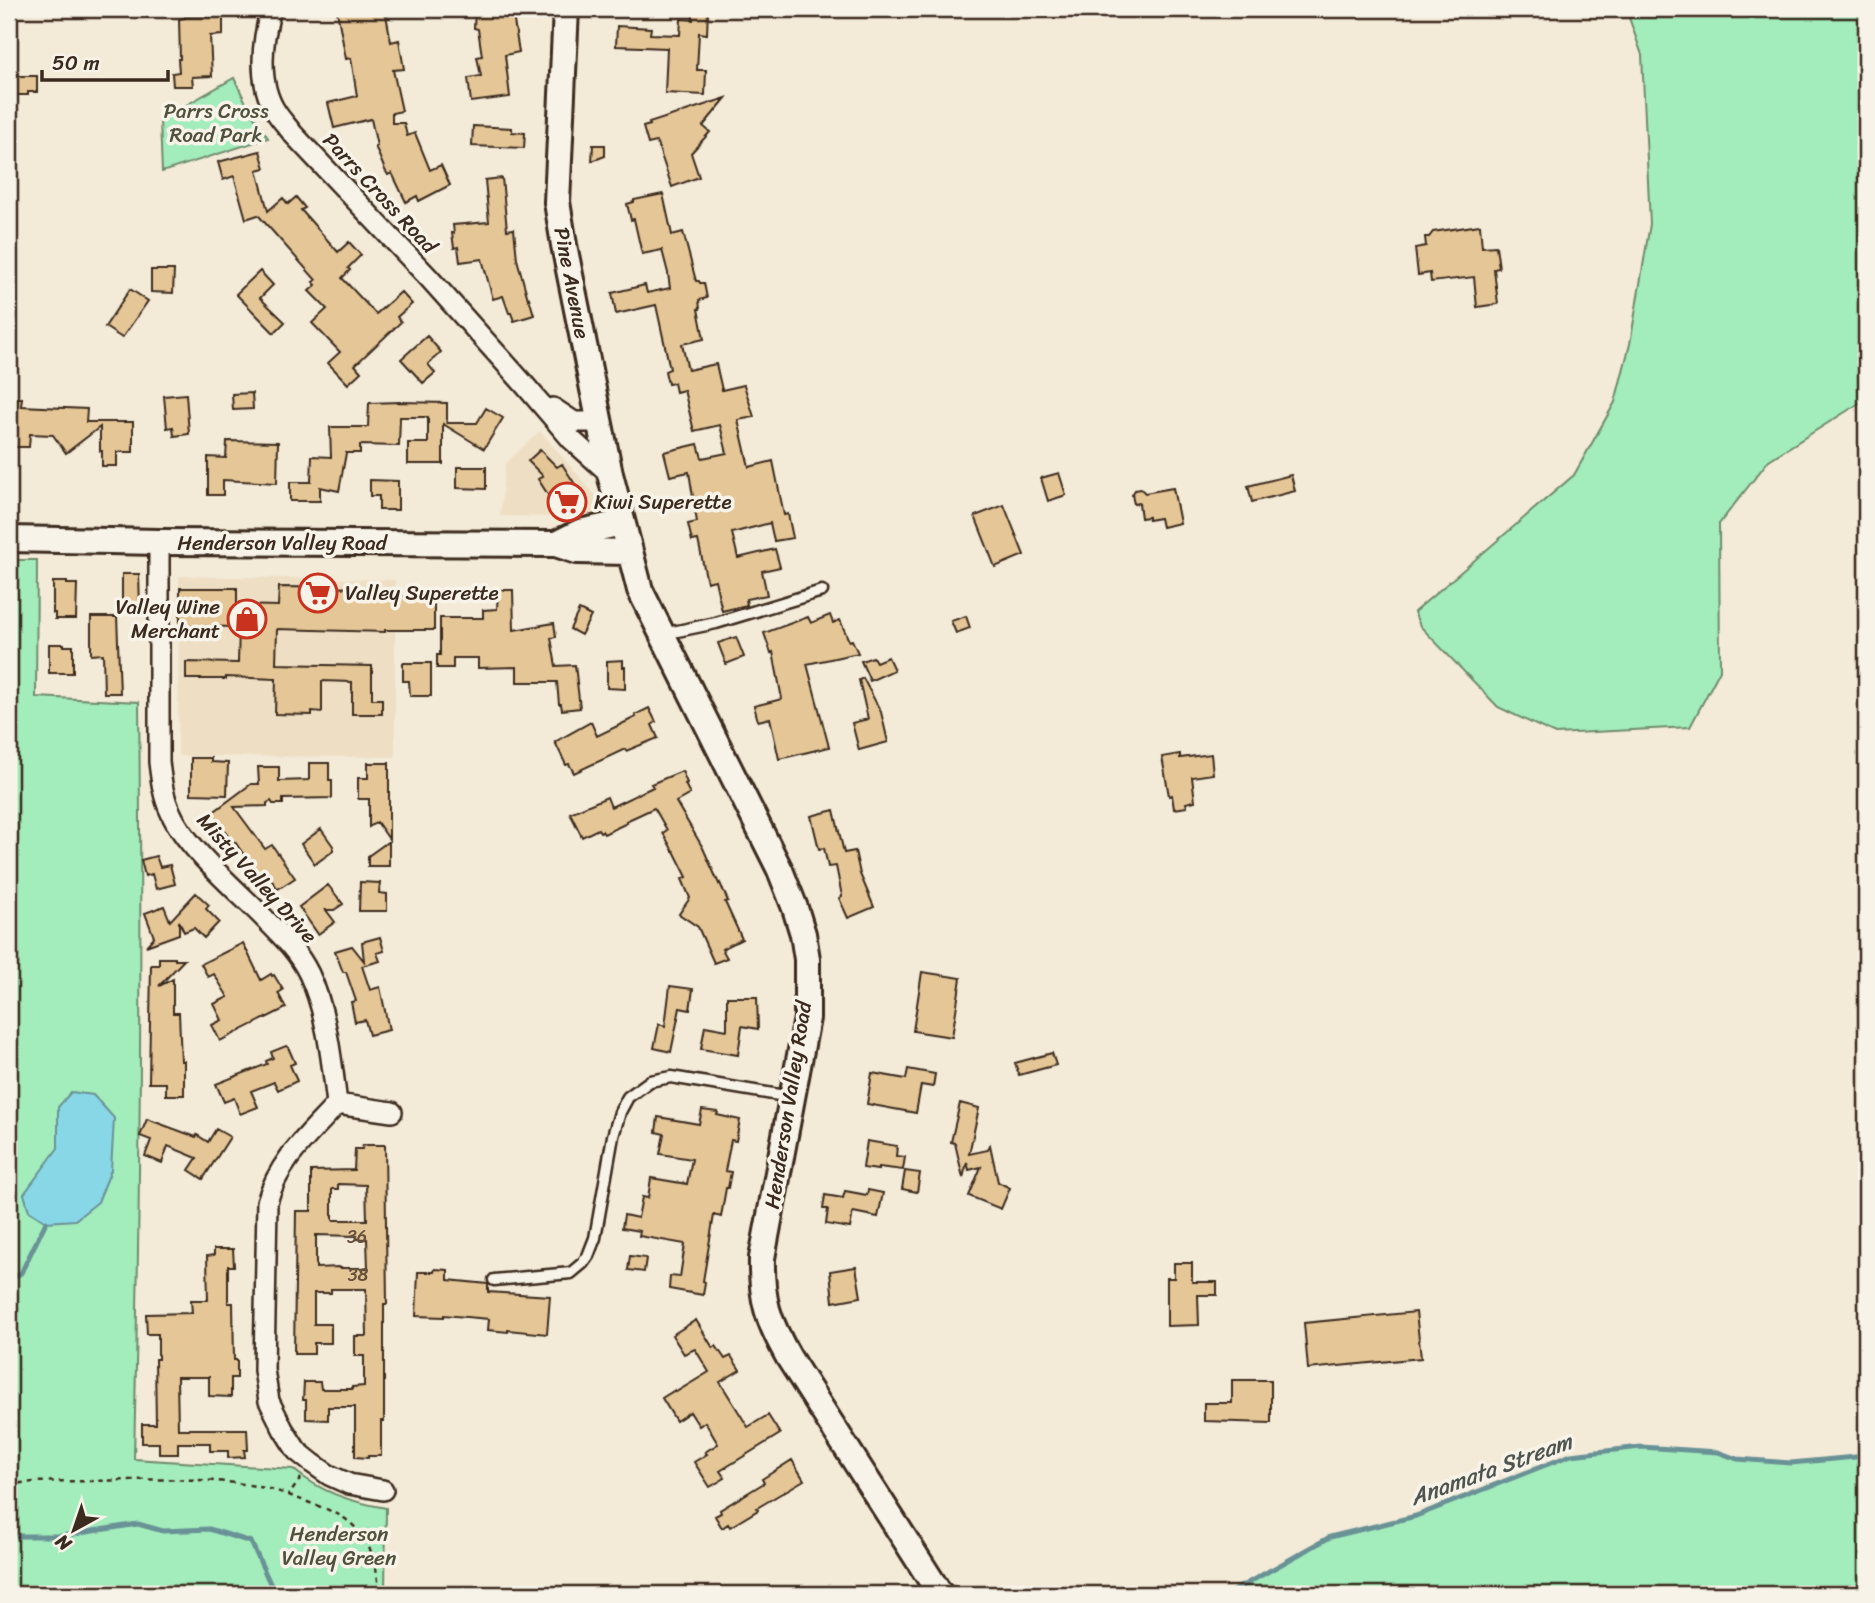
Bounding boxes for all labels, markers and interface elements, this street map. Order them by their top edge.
scale bar [42,38,168,82]
text: 50 m [52,44,100,82]
park label: Parrs Cross Road Park [163,92,269,154]
street label: Parrs Cross Road [313,123,448,264]
street label: Pine Avenue [543,224,601,342]
supermarket icon: Kiwi Superette [546,481,588,523]
place label: Kiwi Superette [594,483,732,521]
street label: Henderson Valley Road [177,524,389,562]
supermarket icon: Valley Superette [297,572,339,614]
place label: Valley Superette [345,574,499,612]
place label: Valley Wine Merchant [115,588,220,650]
shop icon: Valley Wine Merchant [226,598,268,640]
street label: Misty Valley Drive [187,803,327,953]
street label: Henderson Valley Road [753,997,823,1212]
house number: 36 [347,1221,367,1253]
house number: 38 [348,1259,369,1291]
water label: Anamata Stream [1403,1420,1580,1518]
north arrow [38,1494,108,1564]
park label: Henderson Valley Green [282,1515,396,1577]
text: N [47,1525,80,1560]

